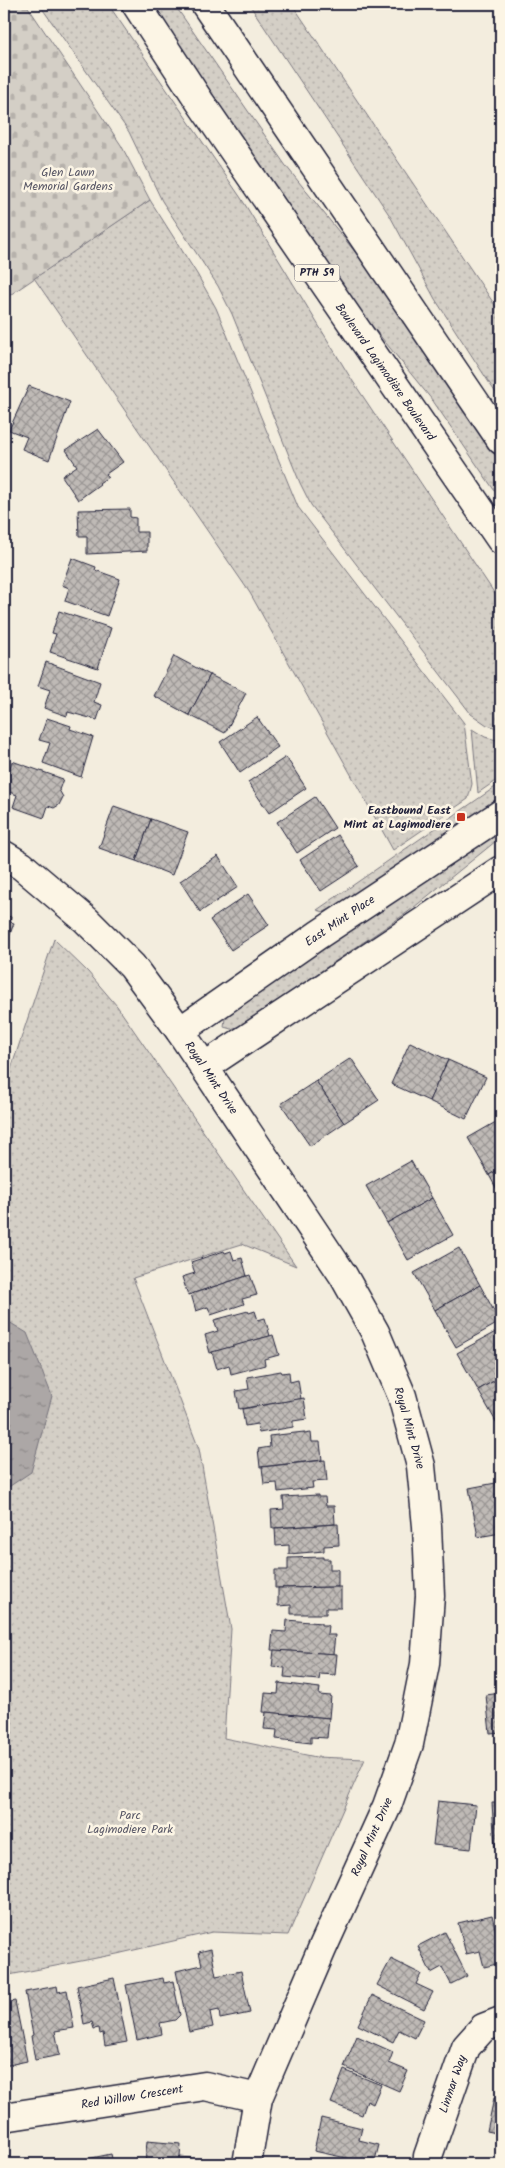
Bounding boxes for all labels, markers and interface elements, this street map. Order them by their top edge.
park label: Glen Lawn Memorial Gardens [23,163,113,196]
road number: PTH 59 [294,264,340,282]
street label: Boulevard Lagimodière Boulevard [330,299,441,446]
place label: Eastbound East Mint at Lagimodiere [343,801,452,834]
marker: Eastbound East Mint at Lagimodiere [455,811,467,823]
street label: East Mint Place [301,890,379,952]
street label: Royal Mint Drive [179,1038,243,1119]
street label: Royal Mint Drive [388,1385,430,1472]
street label: Royal Mint Drive [346,1794,398,1880]
park label: Parc Lagimodiere Park [87,1806,173,1839]
street label: Linmar Way [434,2052,472,2116]
street label: Red Willow Crescent [80,2079,185,2114]

